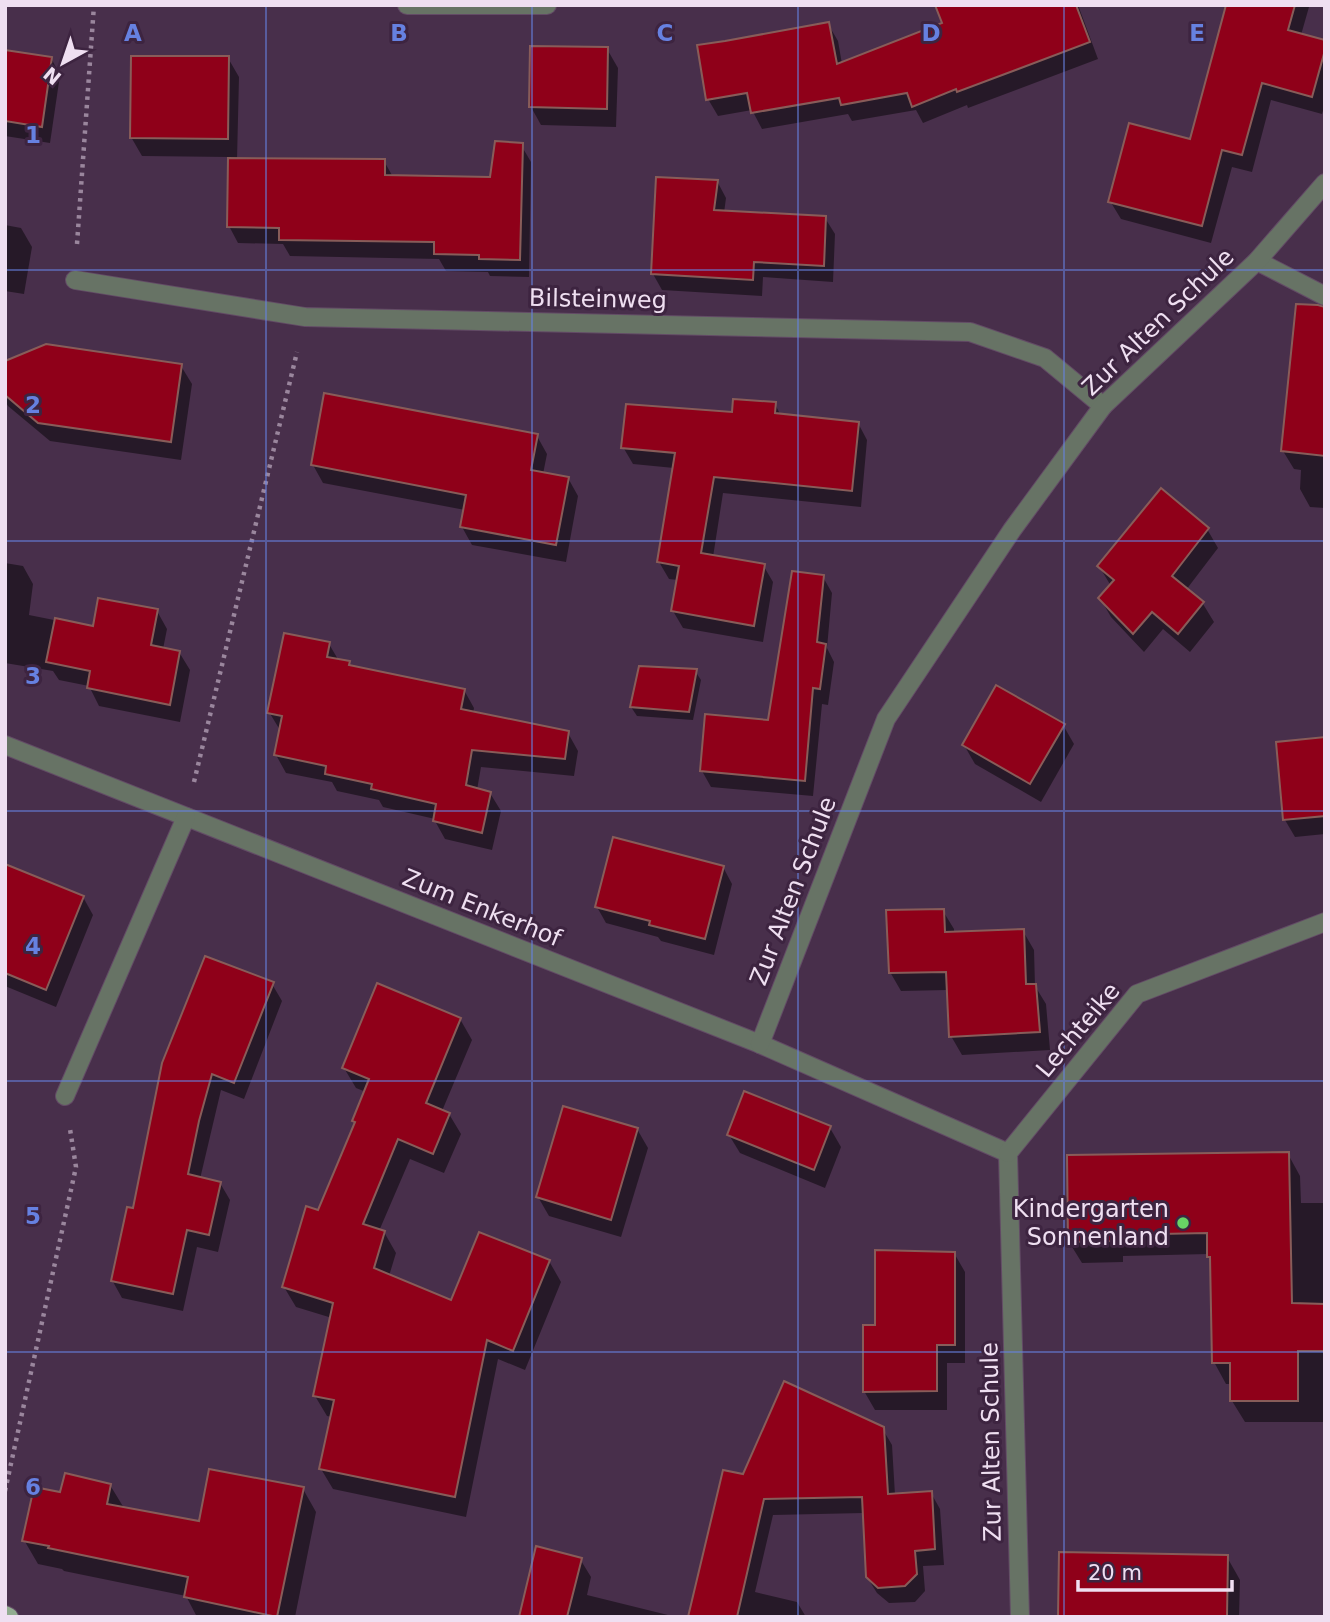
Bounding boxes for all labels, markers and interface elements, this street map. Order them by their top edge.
text: A [124,20,142,46]
text: B [390,20,408,46]
text: C [657,20,673,46]
text: D [921,20,941,46]
text: E [1189,20,1205,46]
north arrow [28,28,98,98]
text: N [39,62,65,90]
text: 1 [25,122,41,148]
street label: Zur Alten Schule [1077,243,1239,401]
street label: Bilsteinweg [529,284,667,314]
text: 2 [25,392,41,418]
text: 3 [25,663,41,689]
street label: Zur Alten Schule [744,793,842,989]
street label: Zum Enkerhof [399,863,566,953]
text: 4 [25,933,41,959]
street label: Lechteike [1030,977,1126,1083]
place label: Kindergarten Sonnenland [1013,1195,1169,1251]
text: 5 [25,1203,41,1229]
marker: Kindergarten Sonnenland [1175,1215,1191,1231]
street label: Zur Alten Schule [975,1342,1007,1542]
text: 6 [25,1474,41,1500]
scale bar [1078,1548,1232,1592]
text: 20 m [1088,1561,1142,1585]

